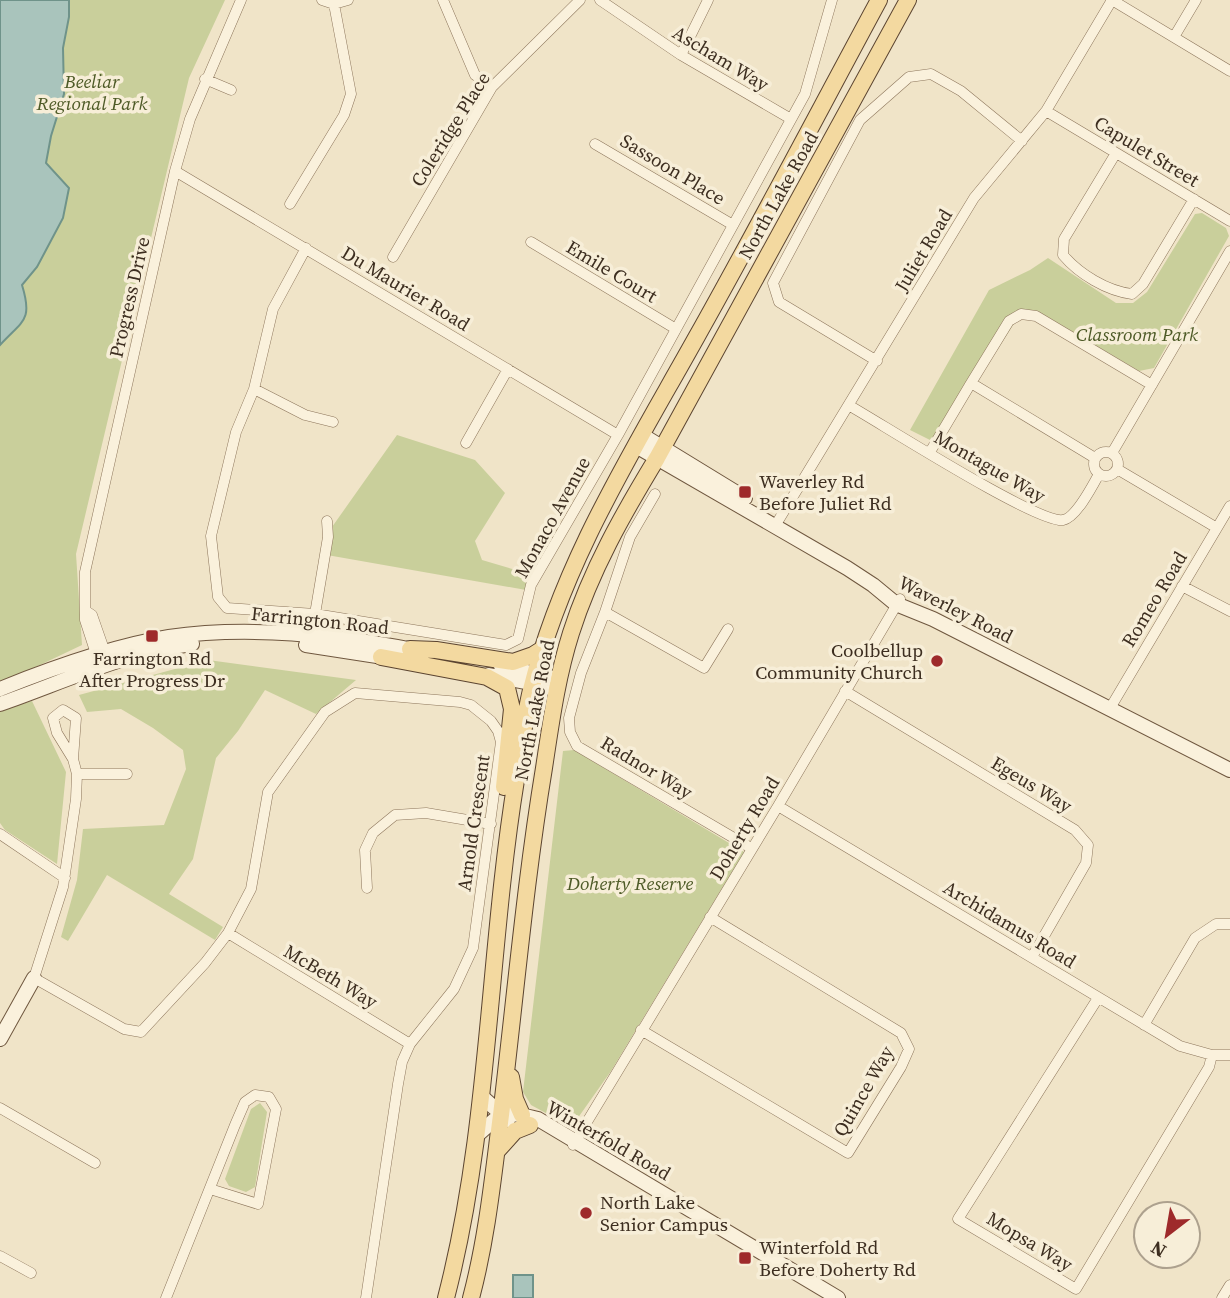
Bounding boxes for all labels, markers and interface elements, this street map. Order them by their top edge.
street label: Ascham Way [668,19,774,97]
street label: Coleridge Place [404,67,496,191]
park label: Beeliar Regional Park [36,68,147,116]
street label: Capulet Street [1090,109,1205,193]
street label: North Lake Road [732,126,824,264]
street label: Sassoon Place [616,127,730,211]
street label: Juliet Road [888,204,958,297]
street label: Progress Drive [102,234,156,360]
street label: Emile Court [562,234,663,309]
street label: Du Maurier Road [337,239,475,337]
park label: Classroom Park [1076,321,1198,347]
street label: Montague Way [930,424,1051,509]
street label: Monaco Avenue [508,452,596,582]
place label: Waverley Rd Before Juliet Rd [759,468,892,516]
marker: Waverley Rd Before Juliet Rd [737,484,753,500]
street label: Romeo Road [1115,546,1193,652]
street label: Waverley Road [894,569,1018,649]
street label: Farrington Road [250,600,390,640]
marker: Farrington Rd After Progress Dr [144,628,160,644]
street label: North Lake Road [508,637,560,783]
place label: Coolbellup Community Church [755,637,923,685]
place label: Farrington Rd After Progress Dr [79,645,225,693]
marker: Coolbellup Community Church [929,653,945,669]
street label: Radnor Way [596,729,698,805]
street label: Egeus Way [987,750,1077,818]
street label: Arnold Crescent [451,752,496,893]
street label: Doherty Road [703,771,785,885]
park label: Doherty Reserve [566,870,694,896]
street label: Archidamus Road [939,874,1081,974]
street label: McBeth Way [279,938,383,1014]
street label: Quince Way [827,1041,900,1141]
street label: Winterfold Road [542,1094,676,1186]
place label: North Lake Senior Campus [600,1189,728,1237]
north arrow [1132,1200,1202,1270]
marker: North Lake Senior Campus [578,1205,594,1221]
street label: Mopsa Way [982,1205,1078,1277]
place label: Winterfold Rd Before Doherty Rd [759,1234,916,1282]
text: N [1145,1235,1171,1264]
marker: Winterfold Rd Before Doherty Rd [737,1250,753,1266]

